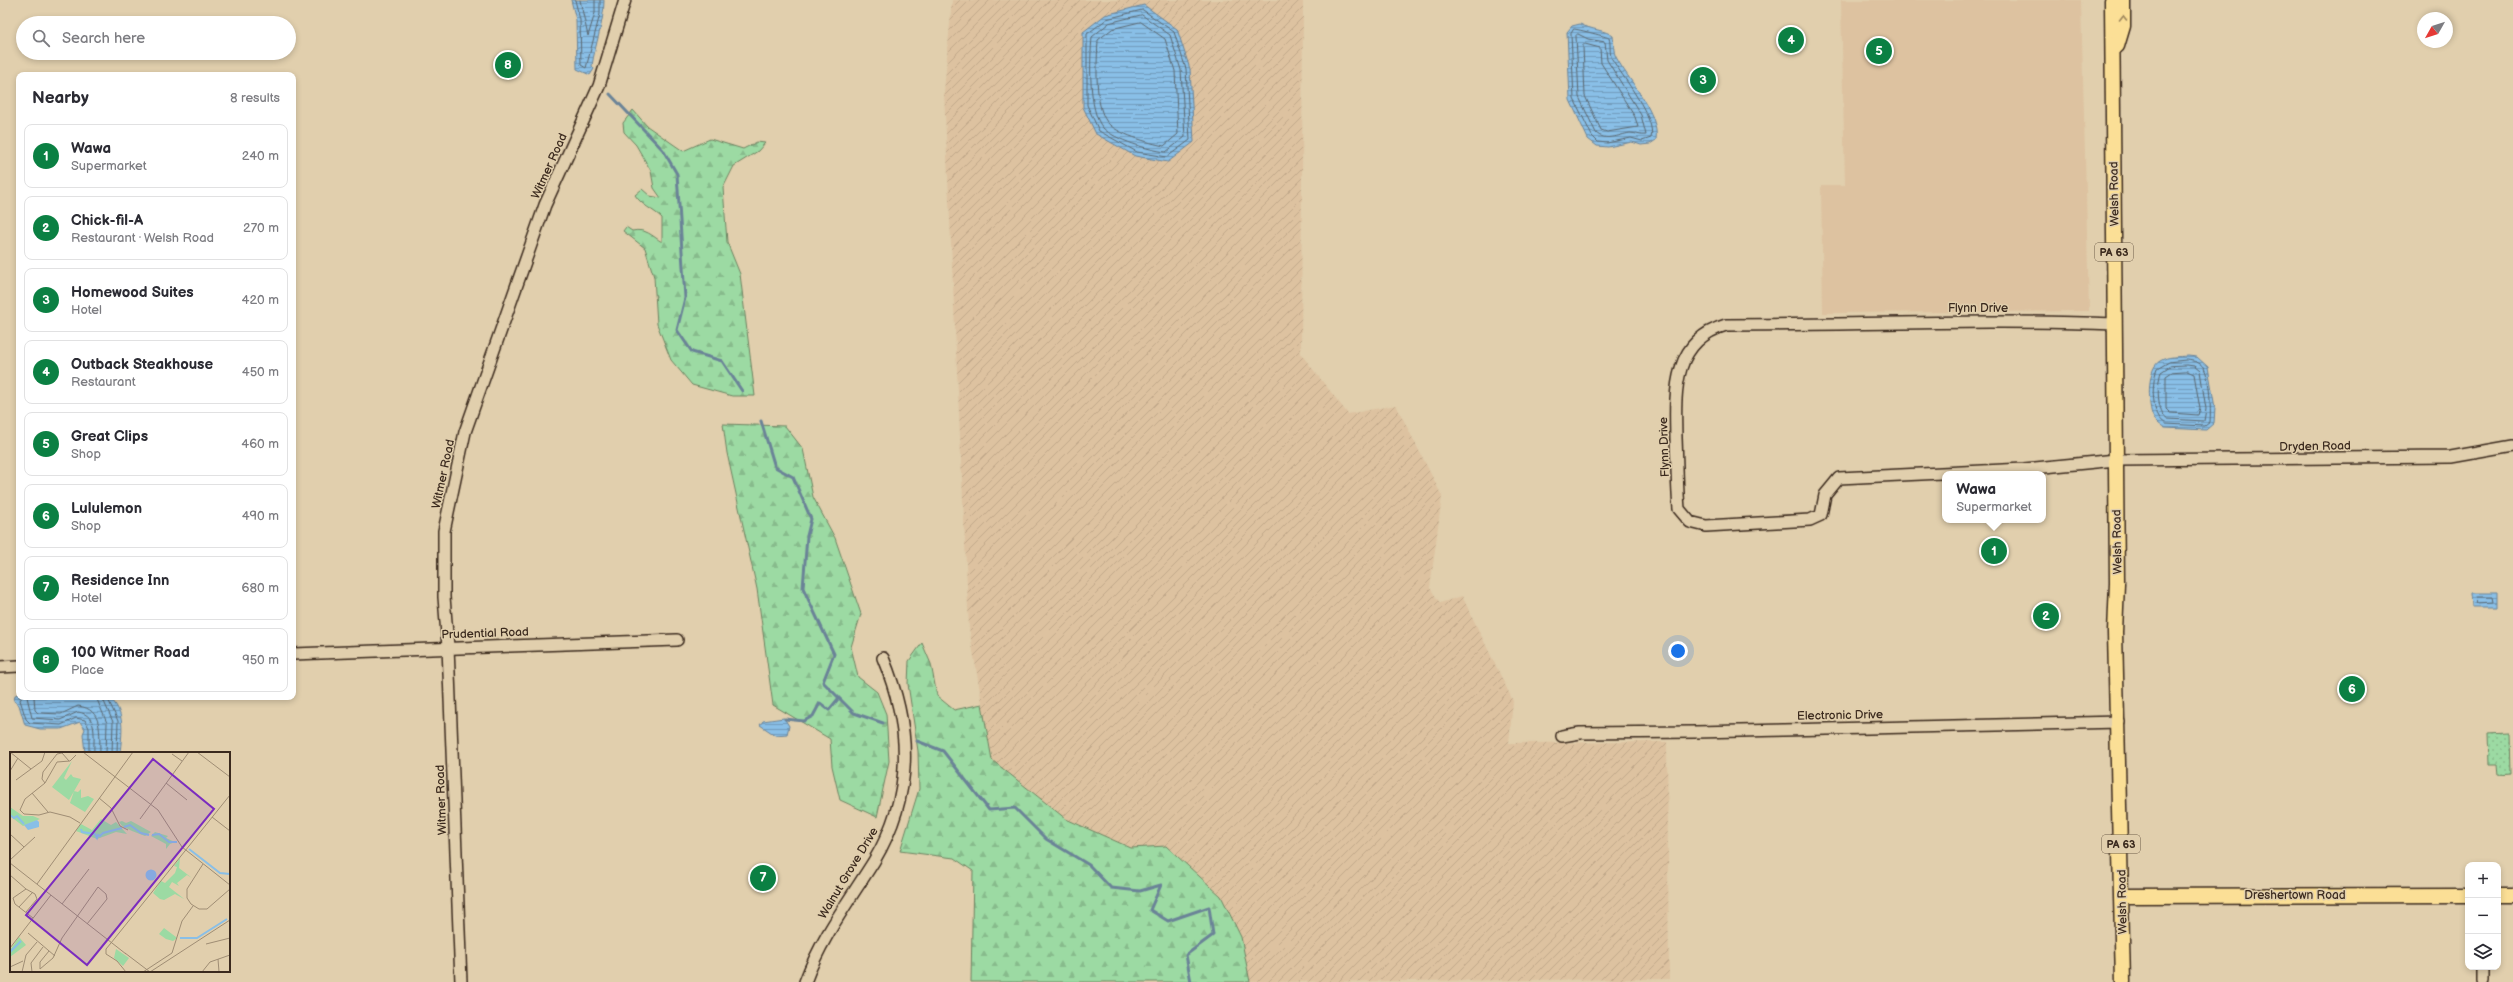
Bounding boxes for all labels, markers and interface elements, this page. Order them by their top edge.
north arrow [2417,12,2453,48]
one-way arrow [2119,15,2127,21]
search box [16,16,296,60]
pin: 4 [1778,25,1804,55]
icon: search [30,27,52,49]
text: Search here [62,29,145,48]
pin: 5 [1866,36,1892,66]
pin: 8 [495,50,521,80]
pin: 3 [1690,65,1716,95]
text: Nearby [32,88,89,108]
text: 8 results [230,90,280,106]
street label: Witmer Road [528,131,571,201]
text: Wawa [71,139,111,158]
text: 1 [43,148,49,164]
text: 240 m [242,148,279,164]
text: Supermarket [71,158,147,174]
street label: Welsh Road [2106,161,2123,227]
text: Chick-fil-A [71,211,143,230]
text: 2 [42,220,50,236]
text: 270 m [243,220,279,236]
text: Restaurant · Welsh Road [71,230,214,246]
road number: PA 63 [2095,243,2133,261]
text: Homewood Suites [71,283,194,302]
text: 3 [42,292,50,308]
text: 420 m [241,292,279,308]
street label: Flynn Drive [1948,301,2008,316]
text: Hotel [71,302,102,318]
text: Outback Steakhouse [71,355,213,374]
text: 4 [42,364,50,380]
text: 450 m [242,364,279,380]
text: Restaurant [71,374,136,390]
street label: Flynn Drive [1656,417,1673,477]
text: Great Clips [71,427,148,446]
text: 5 [42,436,50,452]
text: 460 m [241,436,279,452]
street label: Witmer Road [429,438,458,510]
street label: Dryden Road [2279,438,2351,455]
text: Shop [71,446,101,462]
popup [1942,471,2046,523]
text: Wawa [1956,480,1996,499]
text: Lululemon [71,499,142,518]
text: Supermarket [1956,499,2032,515]
text: 6 [42,508,50,524]
text: 490 m [242,508,279,524]
street label: Welsh Road [2109,509,2126,575]
text: Shop [71,518,101,534]
pin: 1 [1981,536,2007,566]
text: Residence Inn [71,571,169,590]
text: 7 [42,580,50,596]
text: 680 m [242,580,279,596]
text: Hotel [71,590,102,606]
pin: 2 [2033,601,2059,631]
street label: Prudential Road [441,624,529,643]
your location [1668,641,1688,661]
text: 100 Witmer Road [71,643,190,662]
text: 8 [42,652,50,668]
text: 950 m [242,652,279,668]
text: Place [71,662,104,678]
pin: 6 [2339,674,2365,704]
street label: Electronic Drive [1797,707,1883,724]
inset map [10,752,230,972]
street label: Witmer Road [433,764,450,835]
street label: Walnut Grove Drive [815,825,882,922]
road number: PA 63 [2102,835,2140,853]
map controls [2465,862,2501,970]
button: + [2465,862,2501,898]
pin: 7 [750,863,776,893]
street label: Welsh Road [2114,869,2131,935]
street label: Dreshertown Road [2244,888,2346,903]
button: − [2465,898,2501,934]
button: layers [2465,934,2501,970]

